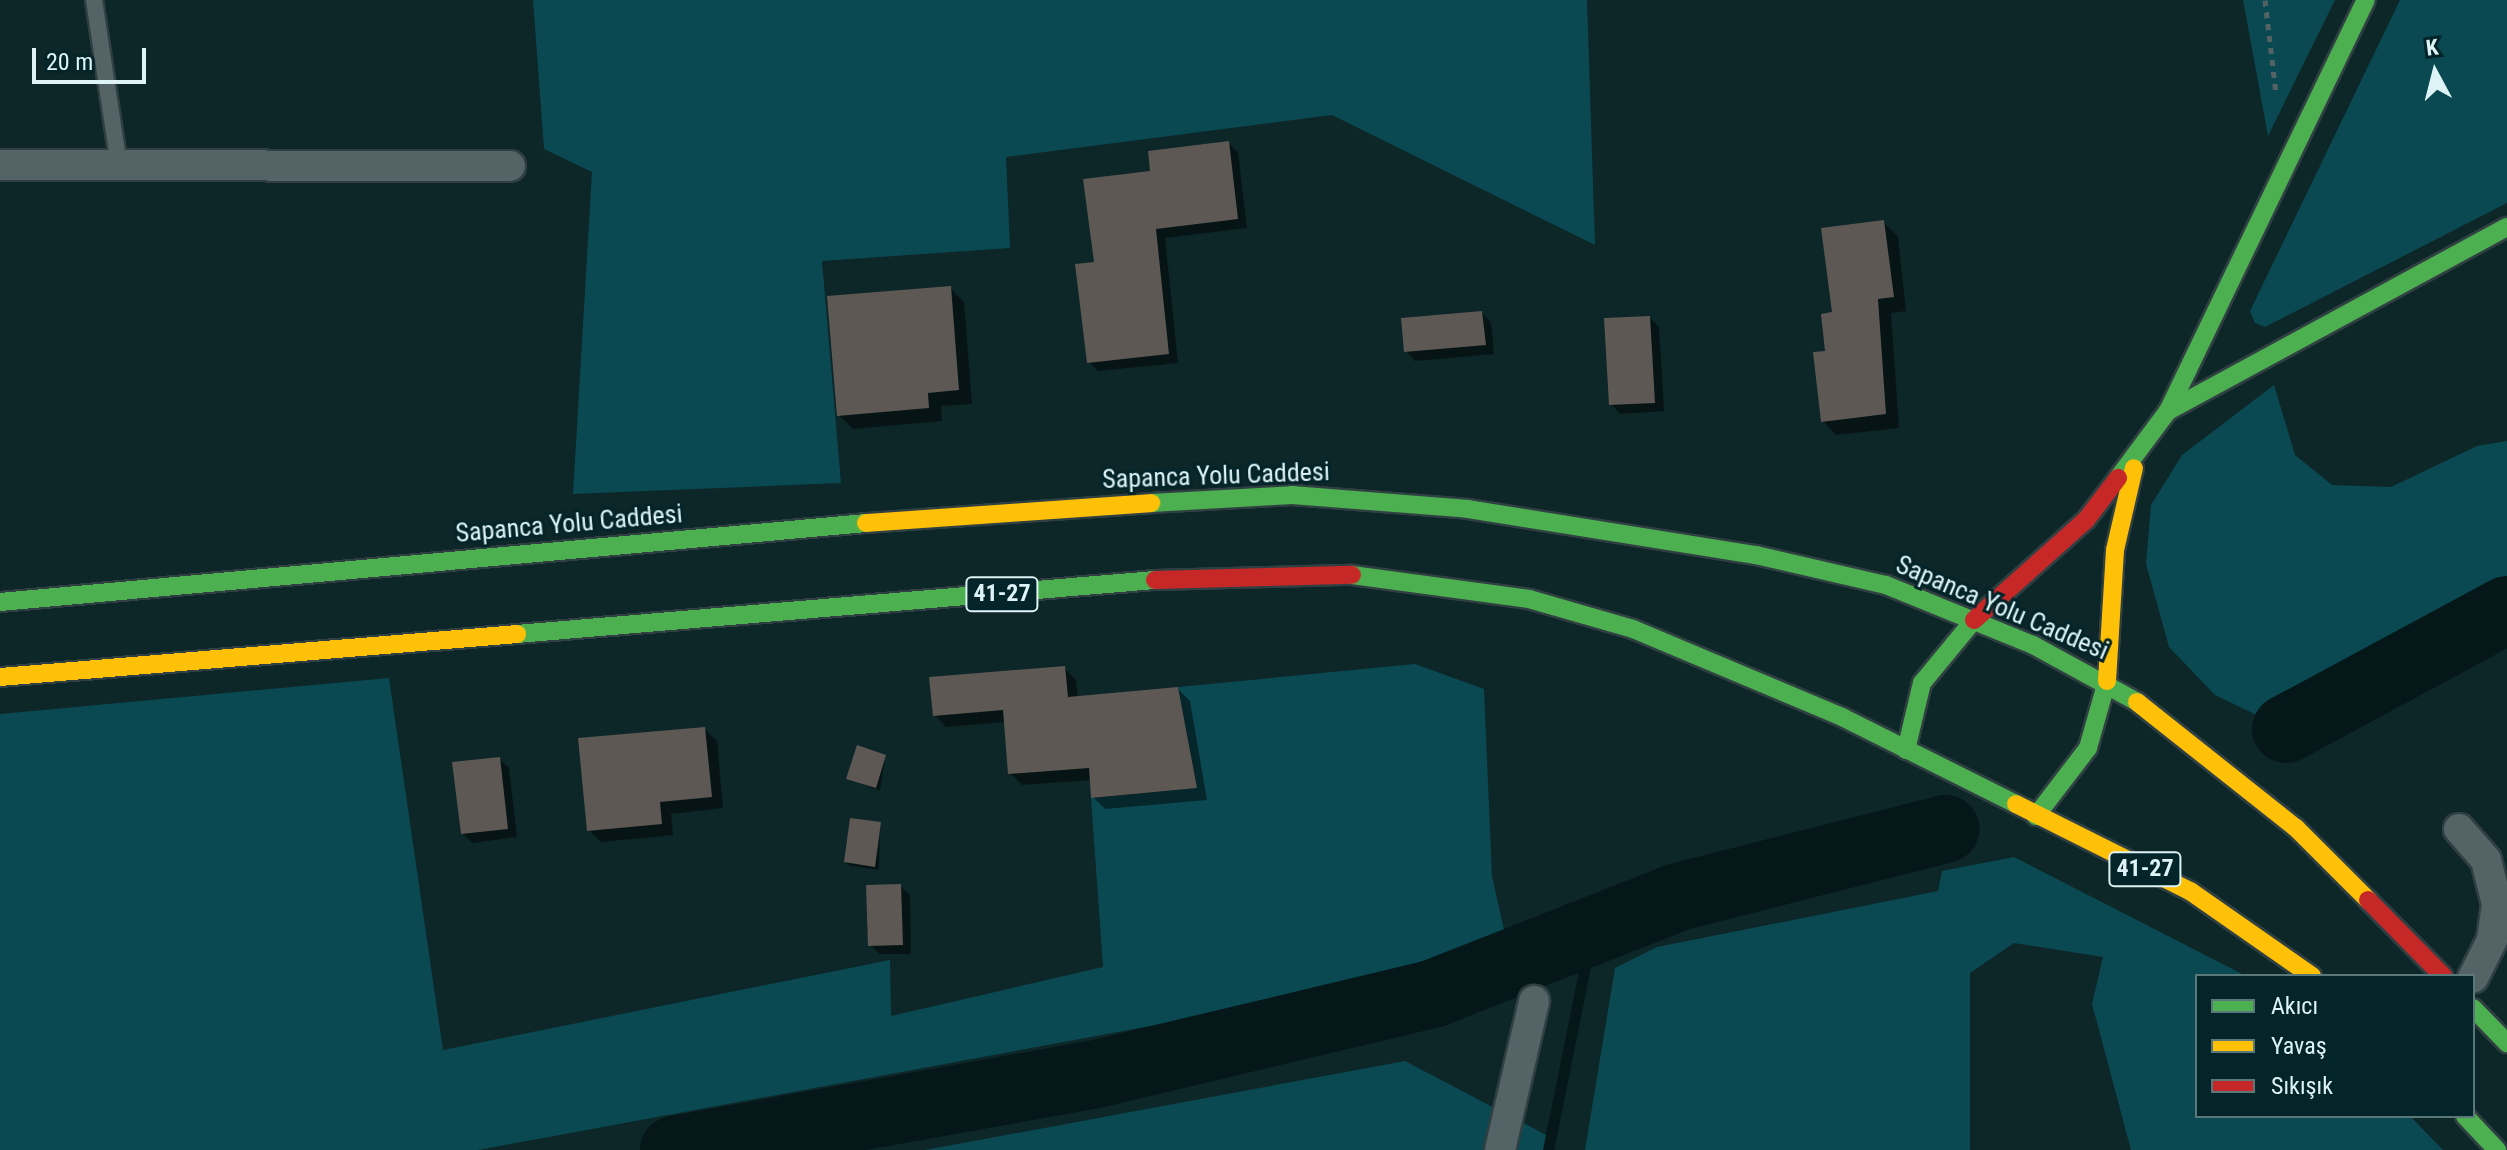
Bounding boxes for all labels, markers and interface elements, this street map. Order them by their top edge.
scale bar [36,32,150,82]
north arrow [2395,32,2475,112]
text: K [2424,35,2440,61]
text: 20 m [46,48,93,76]
street label: Sapanca Yolu Caddesi [1102,456,1330,496]
street label: Sapanca Yolu Caddesi [454,499,684,549]
street label: Sapanca Yolu Caddesi [1891,549,2113,667]
road number: 41-27 [964,574,1040,614]
road number: 41-27 [2107,849,2183,889]
legend [2195,974,2475,1118]
text: Akıcı [2271,992,2318,1020]
text: Yavaş [2271,1032,2327,1060]
text: Sıkışık [2271,1072,2333,1100]

